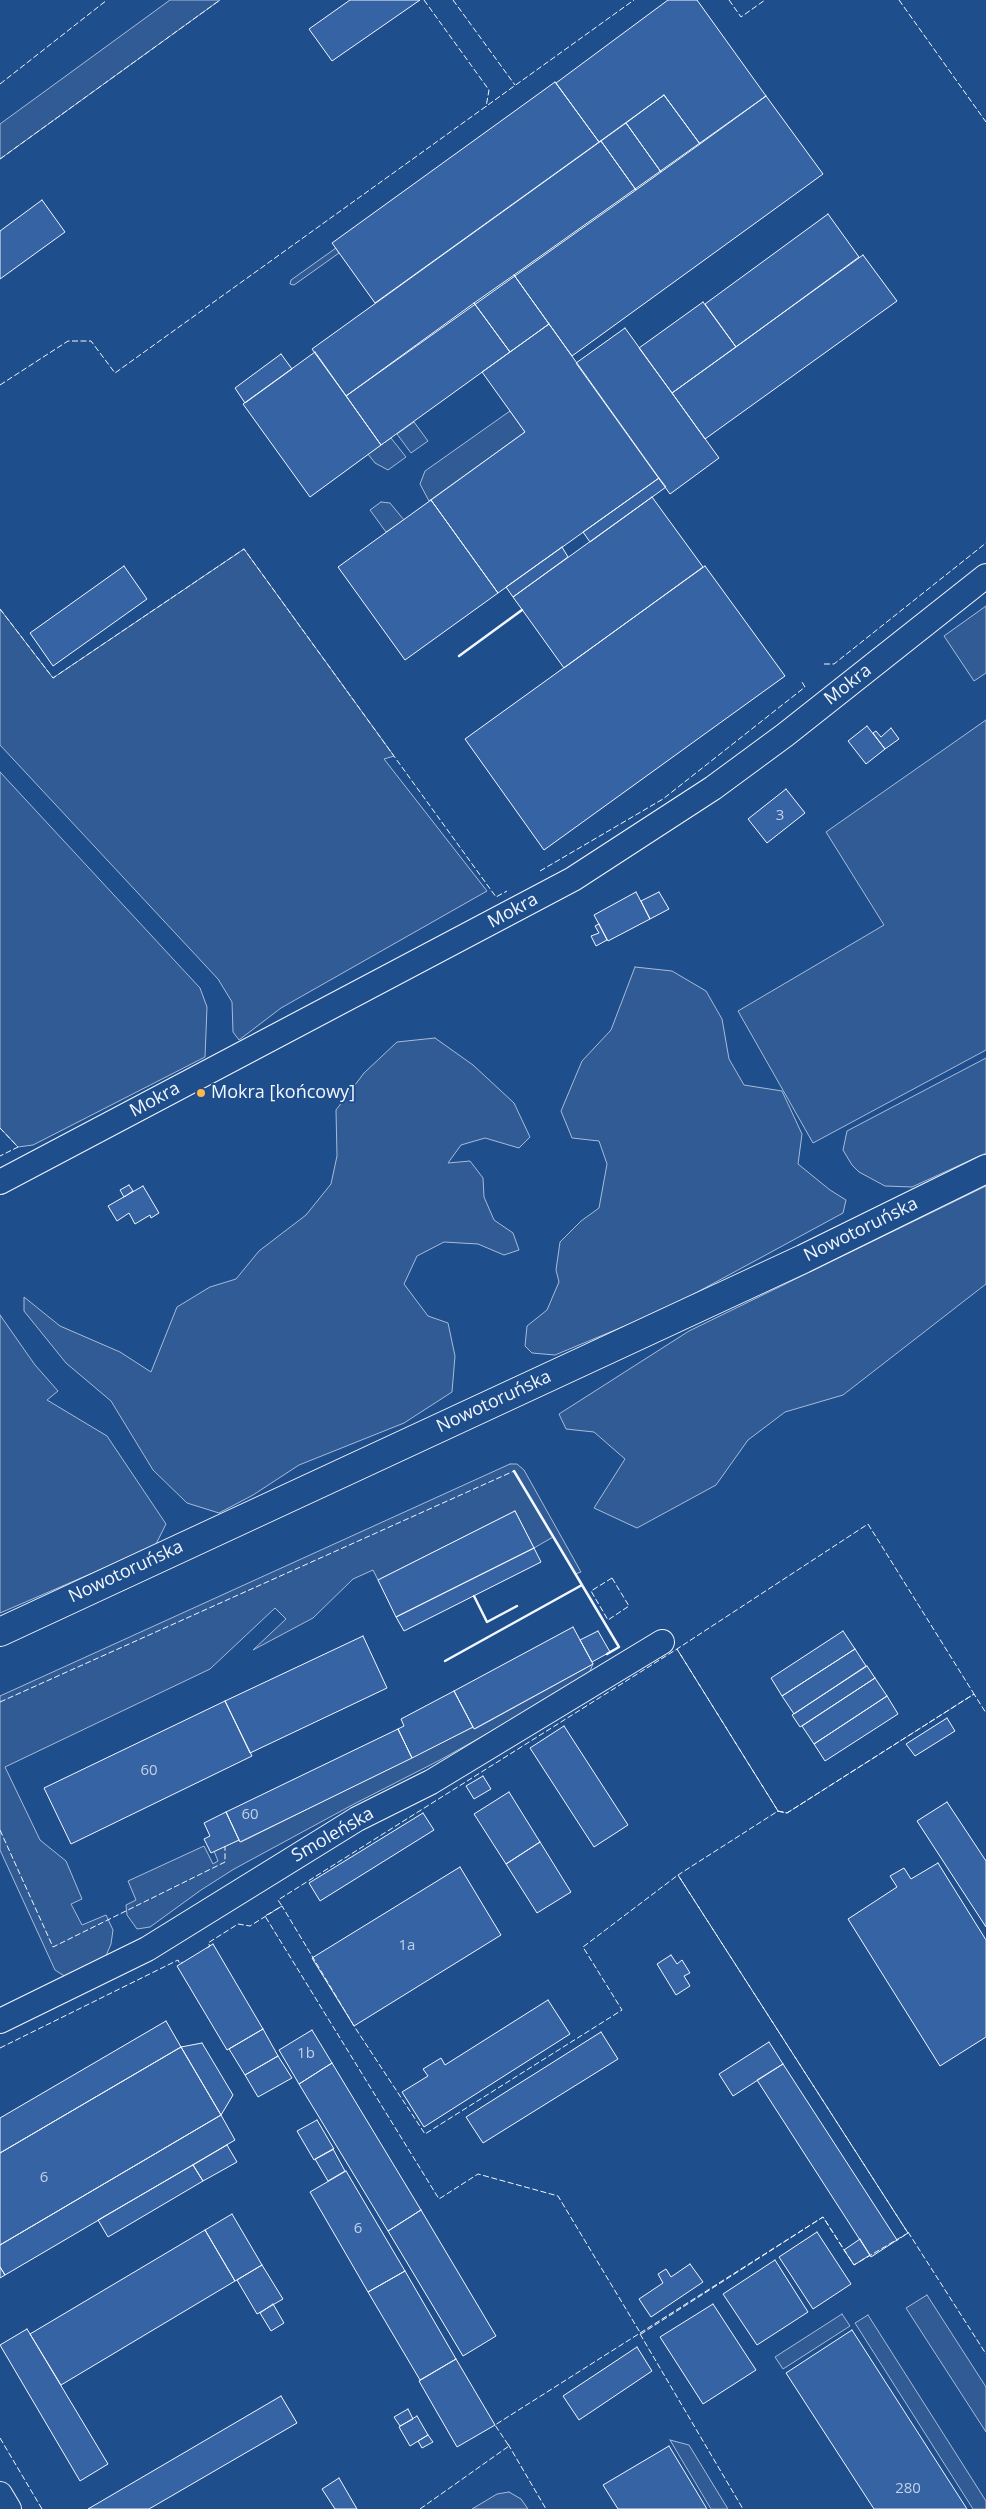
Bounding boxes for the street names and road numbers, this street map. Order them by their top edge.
street label: Mokra [820,660,876,710]
street label: Mokra [484,889,542,933]
street label: Mokra [126,1078,184,1122]
street label: Nowotoruńska [801,1193,921,1267]
street label: Nowotoruńska [433,1366,555,1438]
street label: Nowotoruńska [65,1536,187,1608]
street label: Smoleńska [288,1803,378,1867]

